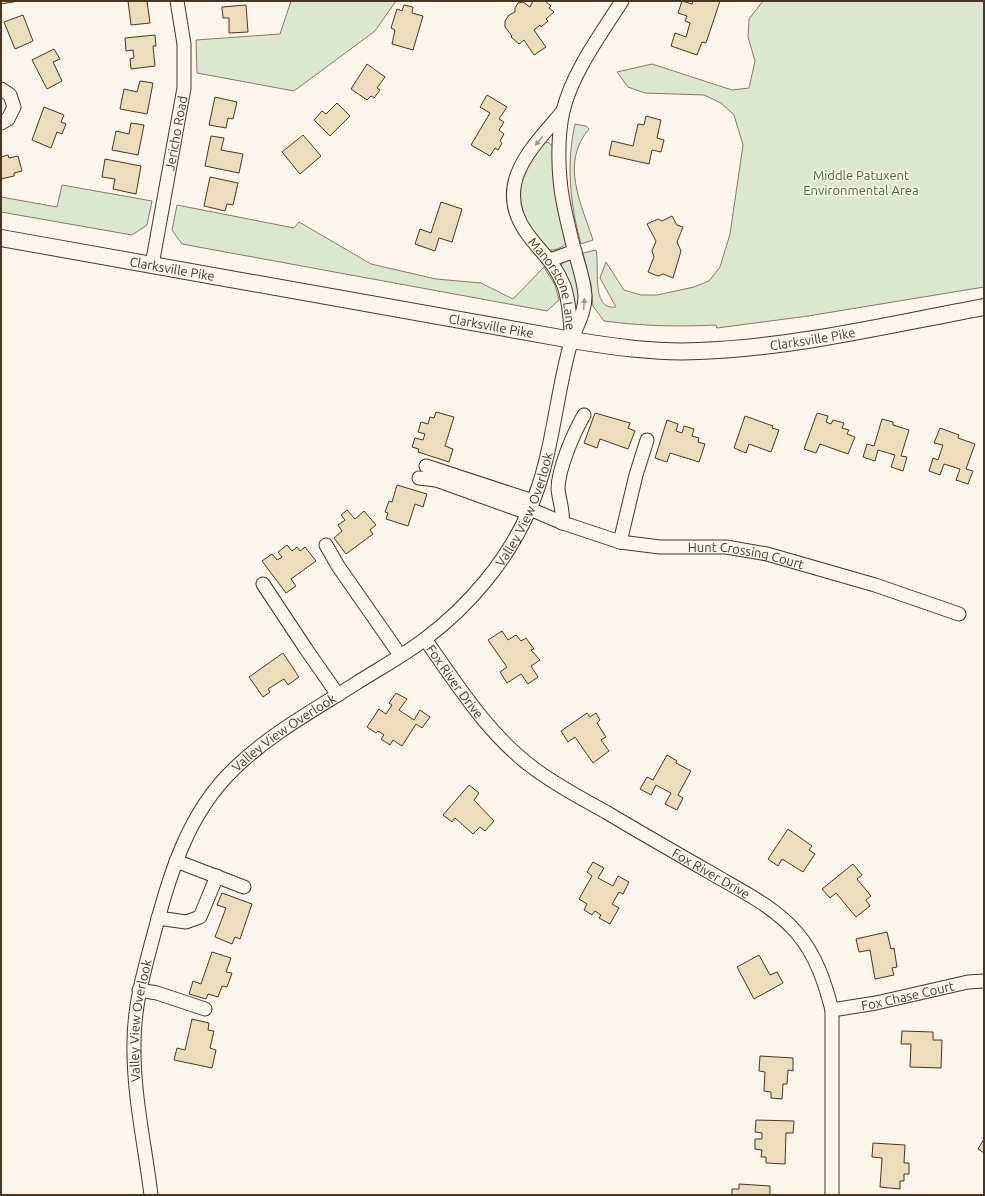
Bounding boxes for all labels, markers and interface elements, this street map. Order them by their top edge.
street label: Jericho Road [162,95,189,172]
one-way arrow [534,135,543,146]
park label: Middle Patuxent Environmental Area [803,168,919,197]
street label: Manorstone Lane [526,235,578,330]
street label: Clarksville Pike [129,254,216,283]
one-way arrow [581,298,588,310]
street label: Clarksville Pike [448,311,535,340]
street label: Clarksville Pike [769,325,856,352]
street label: Valley View Overlook [492,450,555,569]
street label: Hunt Crossing Court [688,540,806,571]
street label: Fox River Drive [424,642,486,721]
street label: Valley View Overlook [229,691,338,774]
street label: Fox River Drive [670,845,753,901]
street label: Valley View Overlook [127,957,154,1083]
street label: Fox Chase Court [860,978,955,1012]

